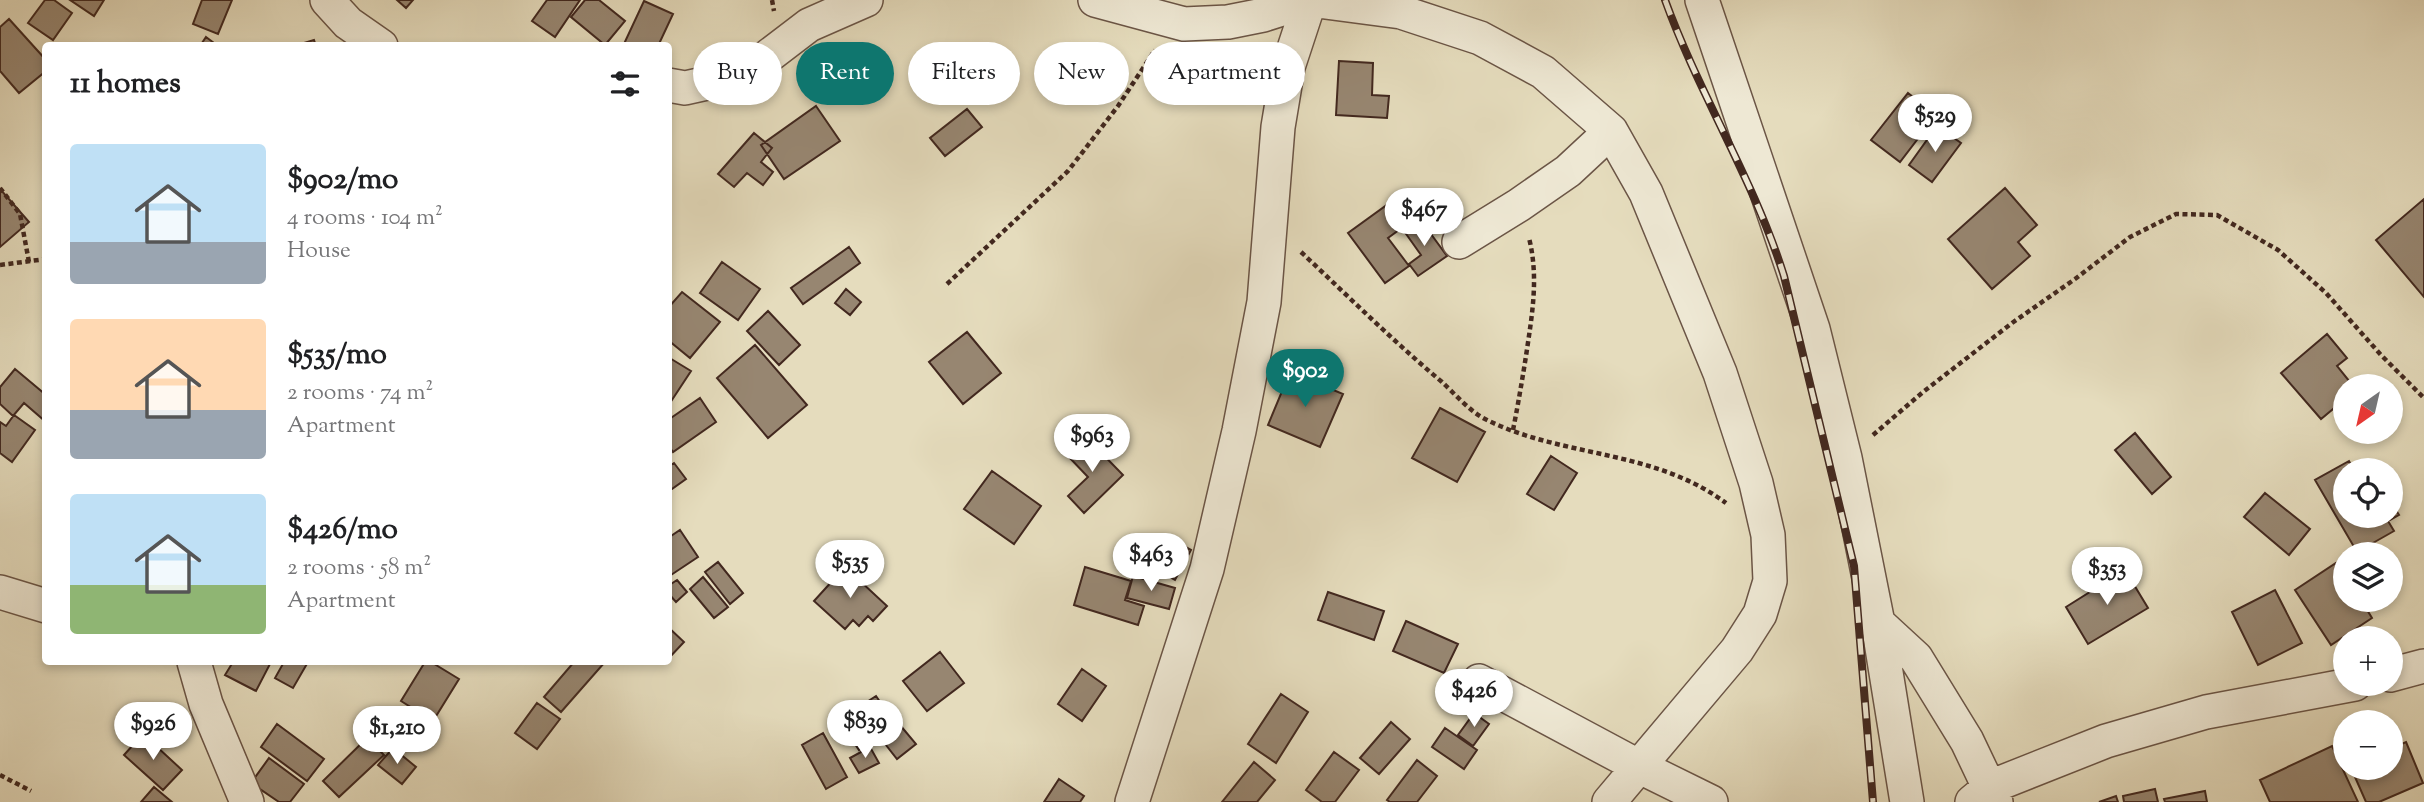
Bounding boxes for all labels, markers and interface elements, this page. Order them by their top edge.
chip: Buy [693,42,782,105]
chip: Rent [796,42,894,105]
chip: Filters [908,42,1020,105]
chip: New [1034,42,1129,105]
chip: Apartment [1143,42,1305,105]
text: 11 homes [70,63,181,106]
icon: filters [606,65,644,103]
pin: $529 [1894,94,1976,154]
text: $529 [1914,100,1956,133]
text: $902/mo [287,159,399,202]
icon: home [126,172,210,256]
pin: $467 [1383,188,1465,248]
text: $467 [1401,194,1447,227]
text: 4 rooms · 104 m² [287,202,443,235]
text: House [287,235,351,268]
text: $535/mo [287,334,387,377]
icon: home [126,347,210,431]
pin: $902 [1264,350,1346,409]
text: $902 [1282,355,1328,388]
north arrow [2333,374,2403,444]
map controls [2333,374,2403,780]
text: 2 rooms · 74 m² [287,377,433,410]
text: Apartment [287,410,396,443]
pin: $963 [1051,414,1133,474]
text: $963 [1070,420,1114,453]
button: locate [2333,458,2403,528]
text: $426/mo [287,509,398,552]
icon: home [126,522,210,606]
pin: $463 [1110,534,1192,593]
text: $463 [1129,539,1173,572]
pin: $535 [809,540,891,600]
button: layers [2333,542,2403,612]
text: $535 [831,546,869,579]
pin: $353 [2066,548,2148,607]
text: 2 rooms · 58 m² [287,552,431,585]
text: $353 [2088,553,2126,586]
text: Apartment [287,585,396,618]
button: + [2333,626,2403,696]
pin: $426 [1433,670,1515,729]
text: $426 [1451,675,1497,708]
pin: $839 [824,700,906,760]
pin: $926 [112,702,194,762]
pin: $1,210 [340,706,454,766]
text: $839 [843,706,887,739]
text: $926 [130,708,176,741]
button: − [2333,710,2403,780]
text: $1,210 [369,712,425,745]

